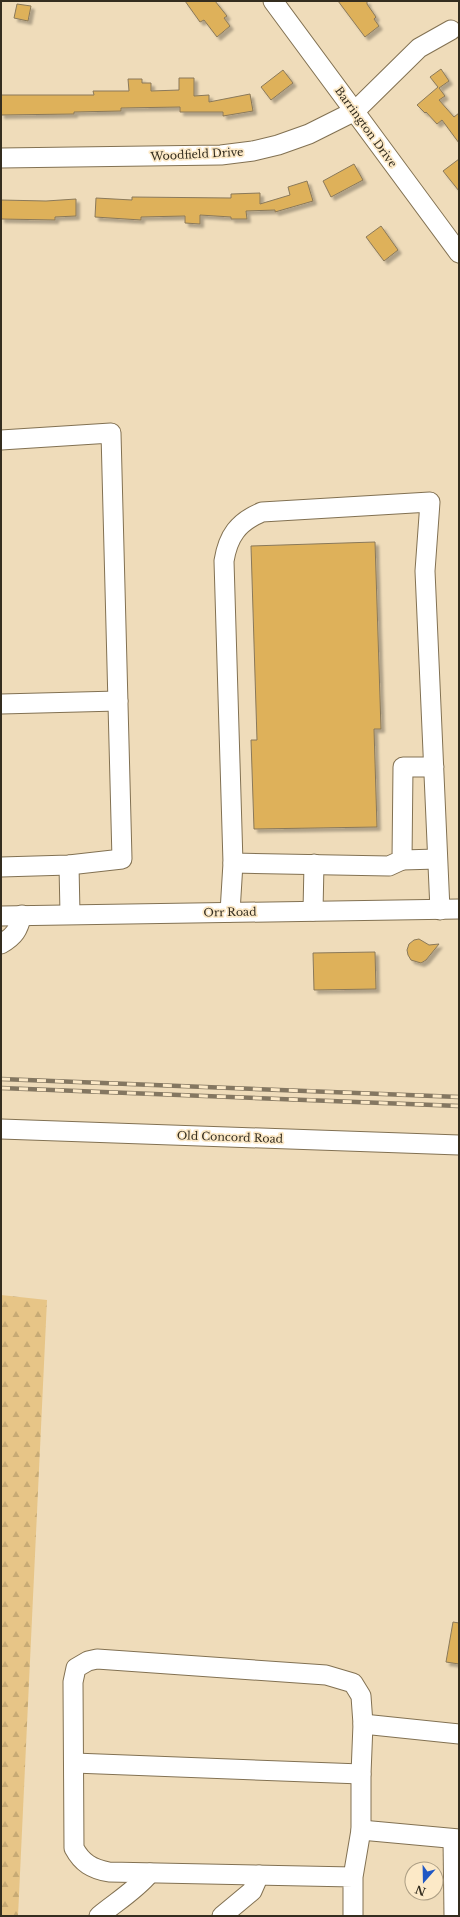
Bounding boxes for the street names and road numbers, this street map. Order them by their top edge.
street label: Barrington Drive [332,84,400,170]
street label: Woodfield Drive [149,145,244,163]
street label: Orr Road [203,905,257,919]
street label: Old Concord Road [177,1128,284,1146]

